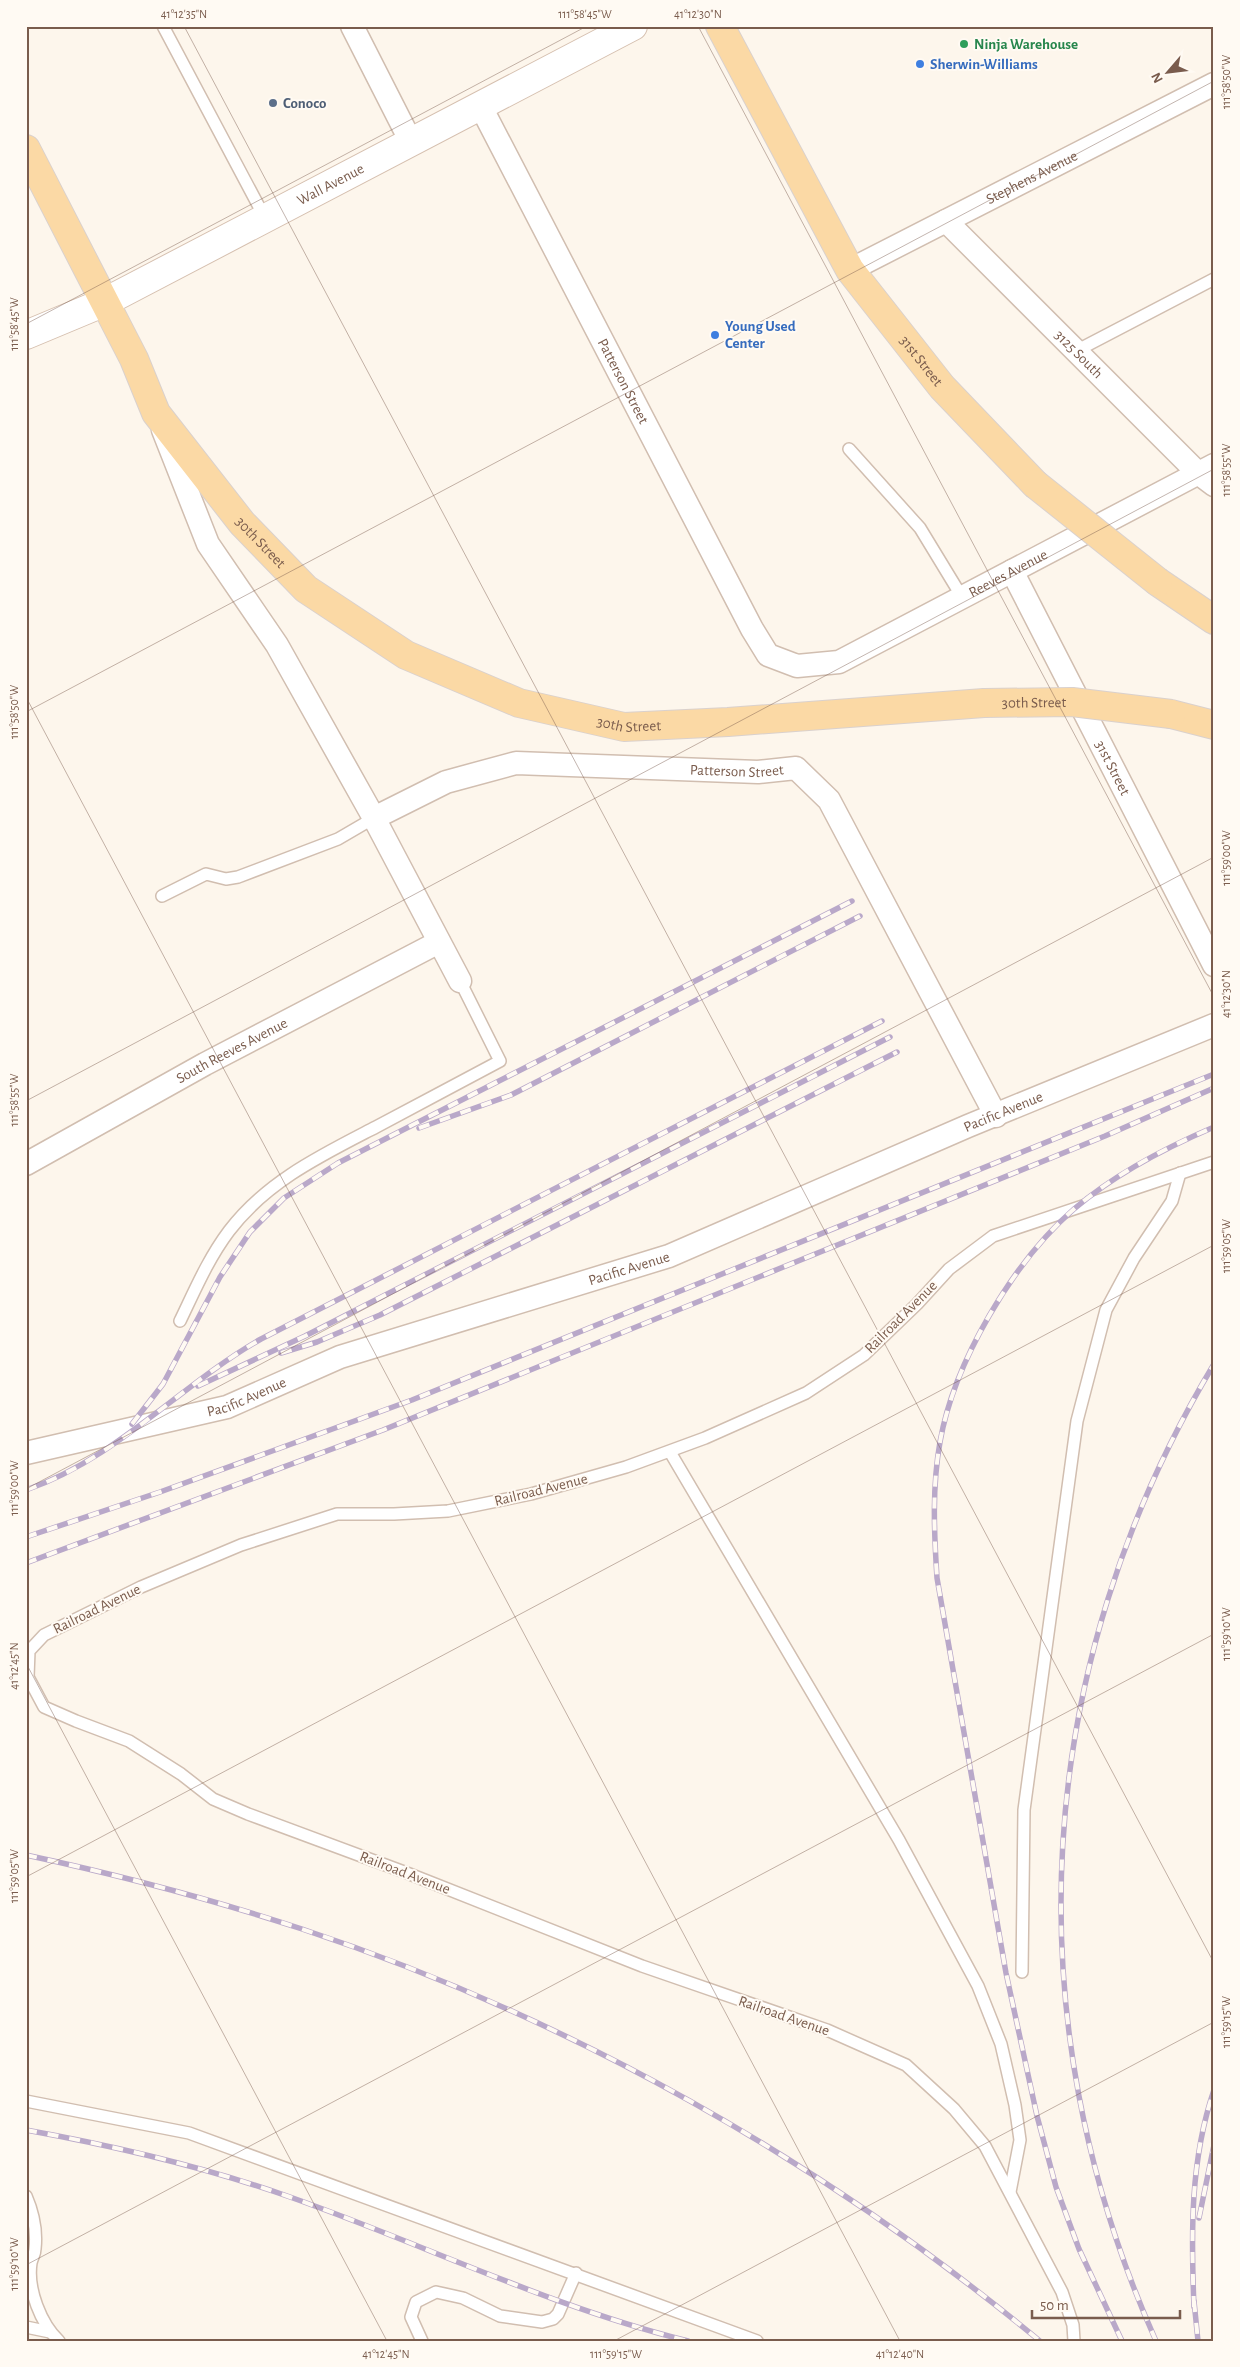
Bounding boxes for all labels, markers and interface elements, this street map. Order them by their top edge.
text: 41°12'35"N [161,8,207,20]
text: 111°58'45"W [558,8,612,20]
text: 41°12'30"N [674,8,722,20]
place label: Ninja Warehouse [974,37,1078,52]
marker: Ninja Warehouse [958,38,970,50]
north arrow [1142,48,1192,98]
text: 111°58'50"W [1220,55,1232,109]
place label: Sherwin-Williams [930,57,1038,72]
marker: Sherwin-Williams [914,58,926,70]
text: N [1149,70,1166,85]
place label: Conoco [283,96,326,111]
marker: Conoco [267,97,279,109]
street label: Stephens Avenue [983,148,1080,207]
street label: Wall Avenue [295,161,366,208]
text: 111°58'45"W [8,297,20,351]
place label: Young Used Center [725,319,796,351]
street label: 3125 South [1052,327,1106,381]
marker: Young Used Center [709,329,721,341]
street label: 31st Street [897,333,946,389]
street label: Patterson Street [595,336,652,426]
text: 111°58'55"W [1220,443,1232,496]
street label: 30th Street [233,514,289,571]
street label: Reeves Avenue [966,546,1050,600]
text: 111°58'50"W [8,685,20,739]
street label: 30th Street [1002,695,1067,710]
street label: 30th Street [595,714,661,735]
street label: 31st Street [1093,738,1133,798]
street label: Patterson Street [690,762,785,780]
text: 111°59'00"W [1220,830,1232,886]
text: 41°12'30"N [1220,970,1232,1018]
street label: South Reeves Avenue [174,1015,290,1086]
text: 111°58'55"W [8,1073,20,1126]
street label: Pacific Avenue [961,1089,1045,1134]
text: 111°59'05"W [1220,1219,1232,1273]
street label: Pacific Avenue [587,1249,671,1288]
street label: Railroad Avenue [862,1278,940,1356]
street label: Pacific Avenue [206,1374,289,1419]
text: 111°59'00"W [8,1460,20,1516]
street label: Railroad Avenue [493,1471,589,1509]
street label: Railroad Avenue [51,1581,143,1637]
text: 111°59'10"W [1220,1607,1232,1661]
text: 41°12'45"N [8,1642,20,1690]
text: 111°59'05"W [8,1849,20,1903]
street label: Railroad Avenue [358,1849,452,1897]
street label: Railroad Avenue [736,1993,832,2039]
text: 111°59'15"W [1220,1996,1232,2048]
text: 111°59'10"W [8,2237,20,2291]
scale bar [1032,2287,1180,2319]
text: 50 m [1040,2298,1069,2313]
text: 41°12'45"N [362,2348,410,2360]
text: 111°59'15"W [590,2348,642,2360]
text: 41°12'40"N [876,2348,924,2360]

